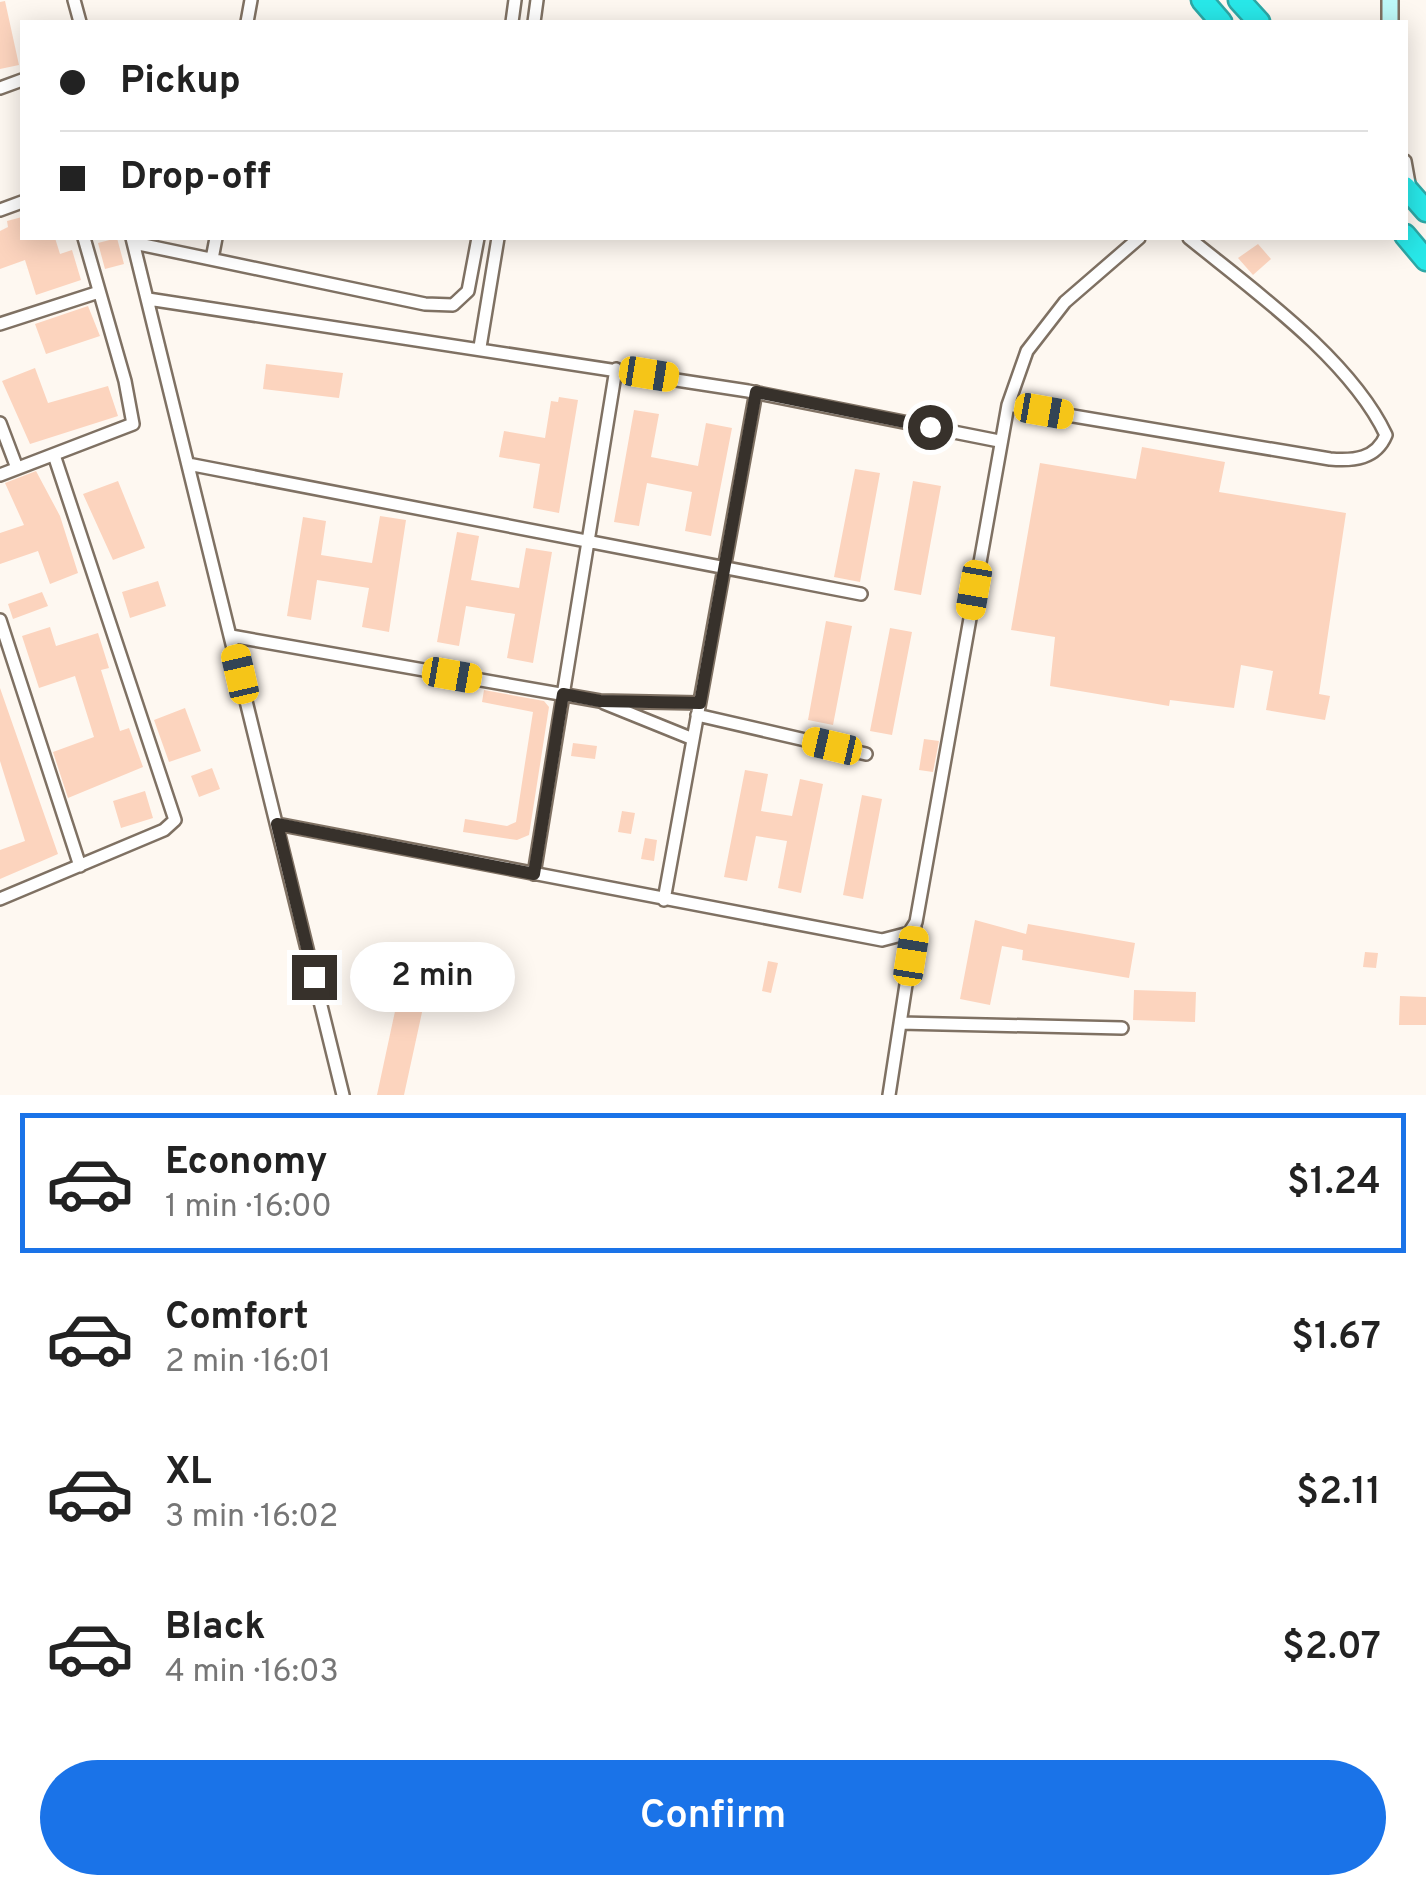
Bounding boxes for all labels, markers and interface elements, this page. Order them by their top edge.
text: Pickup [120,58,241,107]
text: Drop-off [120,154,271,203]
car [617,354,681,394]
car [1012,391,1076,431]
route start [908,405,953,450]
car [954,558,994,622]
car [219,641,261,707]
car [420,655,484,695]
car [799,725,865,767]
car [891,924,931,988]
callout: 2 min [349,942,514,1012]
route end [292,955,337,1000]
text: 2 min [391,957,474,997]
icon: car [45,1138,135,1228]
text: Economy [165,1139,327,1188]
text: $1.24 [1287,1159,1381,1208]
text: 1 min · 16:00 [165,1188,332,1228]
icon: car [45,1293,135,1383]
text: Comfort [165,1294,309,1343]
text: $1.67 [1291,1314,1381,1363]
text: 2 min · 16:01 [165,1343,331,1383]
icon: car [45,1448,135,1538]
text: XL [165,1449,212,1498]
text: $2.11 [1296,1469,1381,1518]
text: 3 min · 16:02 [165,1498,338,1538]
icon: car [45,1603,135,1693]
text: Black [165,1604,265,1653]
text: $2.07 [1282,1624,1381,1673]
text: 4 min · 16:03 [165,1653,339,1693]
button: Confirm [40,1760,1386,1875]

